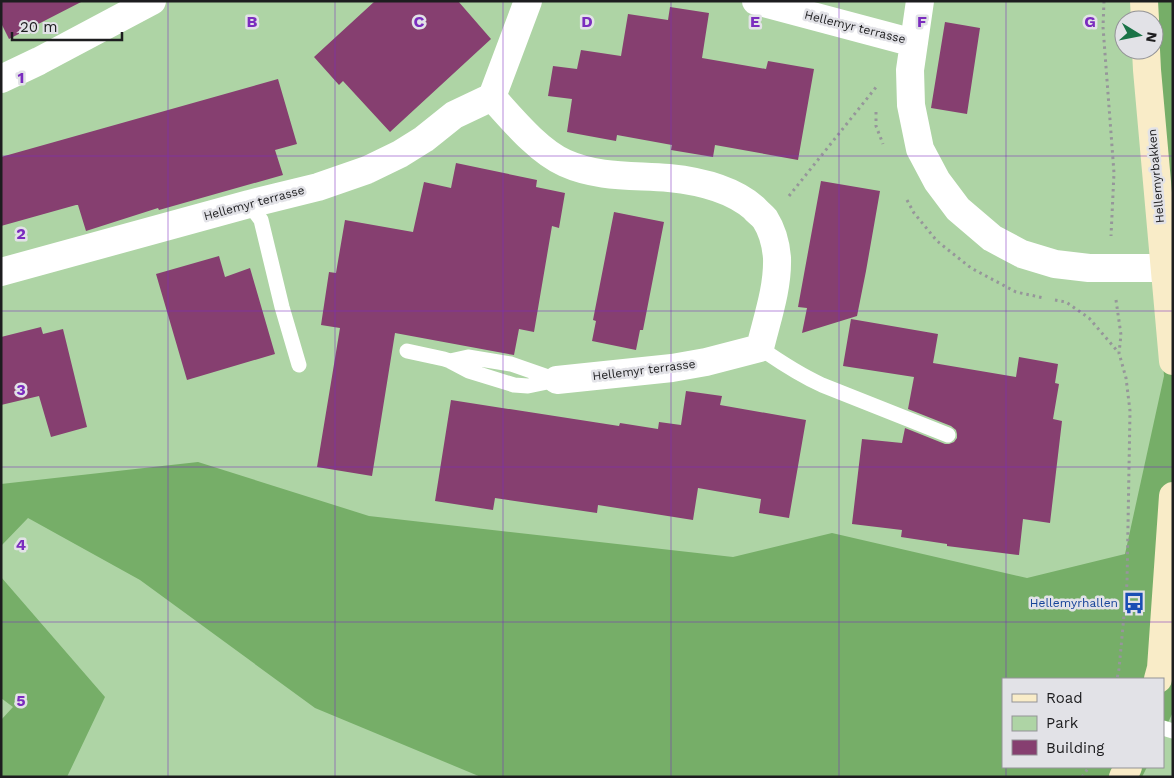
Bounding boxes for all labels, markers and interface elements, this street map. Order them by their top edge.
street label: Hellemyr terrasse [803,8,907,46]
scale bar [12,10,122,42]
north arrow [1114,10,1164,60]
text: B [247,12,258,31]
text: C [414,12,425,31]
text: D [581,12,593,31]
text: E [750,12,760,31]
text: F [917,12,927,31]
text: G [1084,12,1096,31]
text: 20 m [20,18,58,36]
text: N [1143,31,1161,44]
text: 1 [18,68,24,87]
street label: Hellemyrbakken [1145,128,1167,224]
street label: Hellemyr terrasse [202,183,306,223]
text: 2 [16,224,26,243]
street label: Hellemyr terrasse [592,357,696,383]
text: 3 [16,380,26,399]
text: 4 [16,535,26,554]
bus stop icon: Hellemyrhallen [1121,590,1147,616]
place label: Hellemyrhallen [1030,596,1118,610]
legend [1002,678,1164,768]
text: Road [1046,689,1083,707]
text: 5 [16,691,26,710]
text: Park [1046,714,1079,732]
text: Building [1046,739,1104,757]

